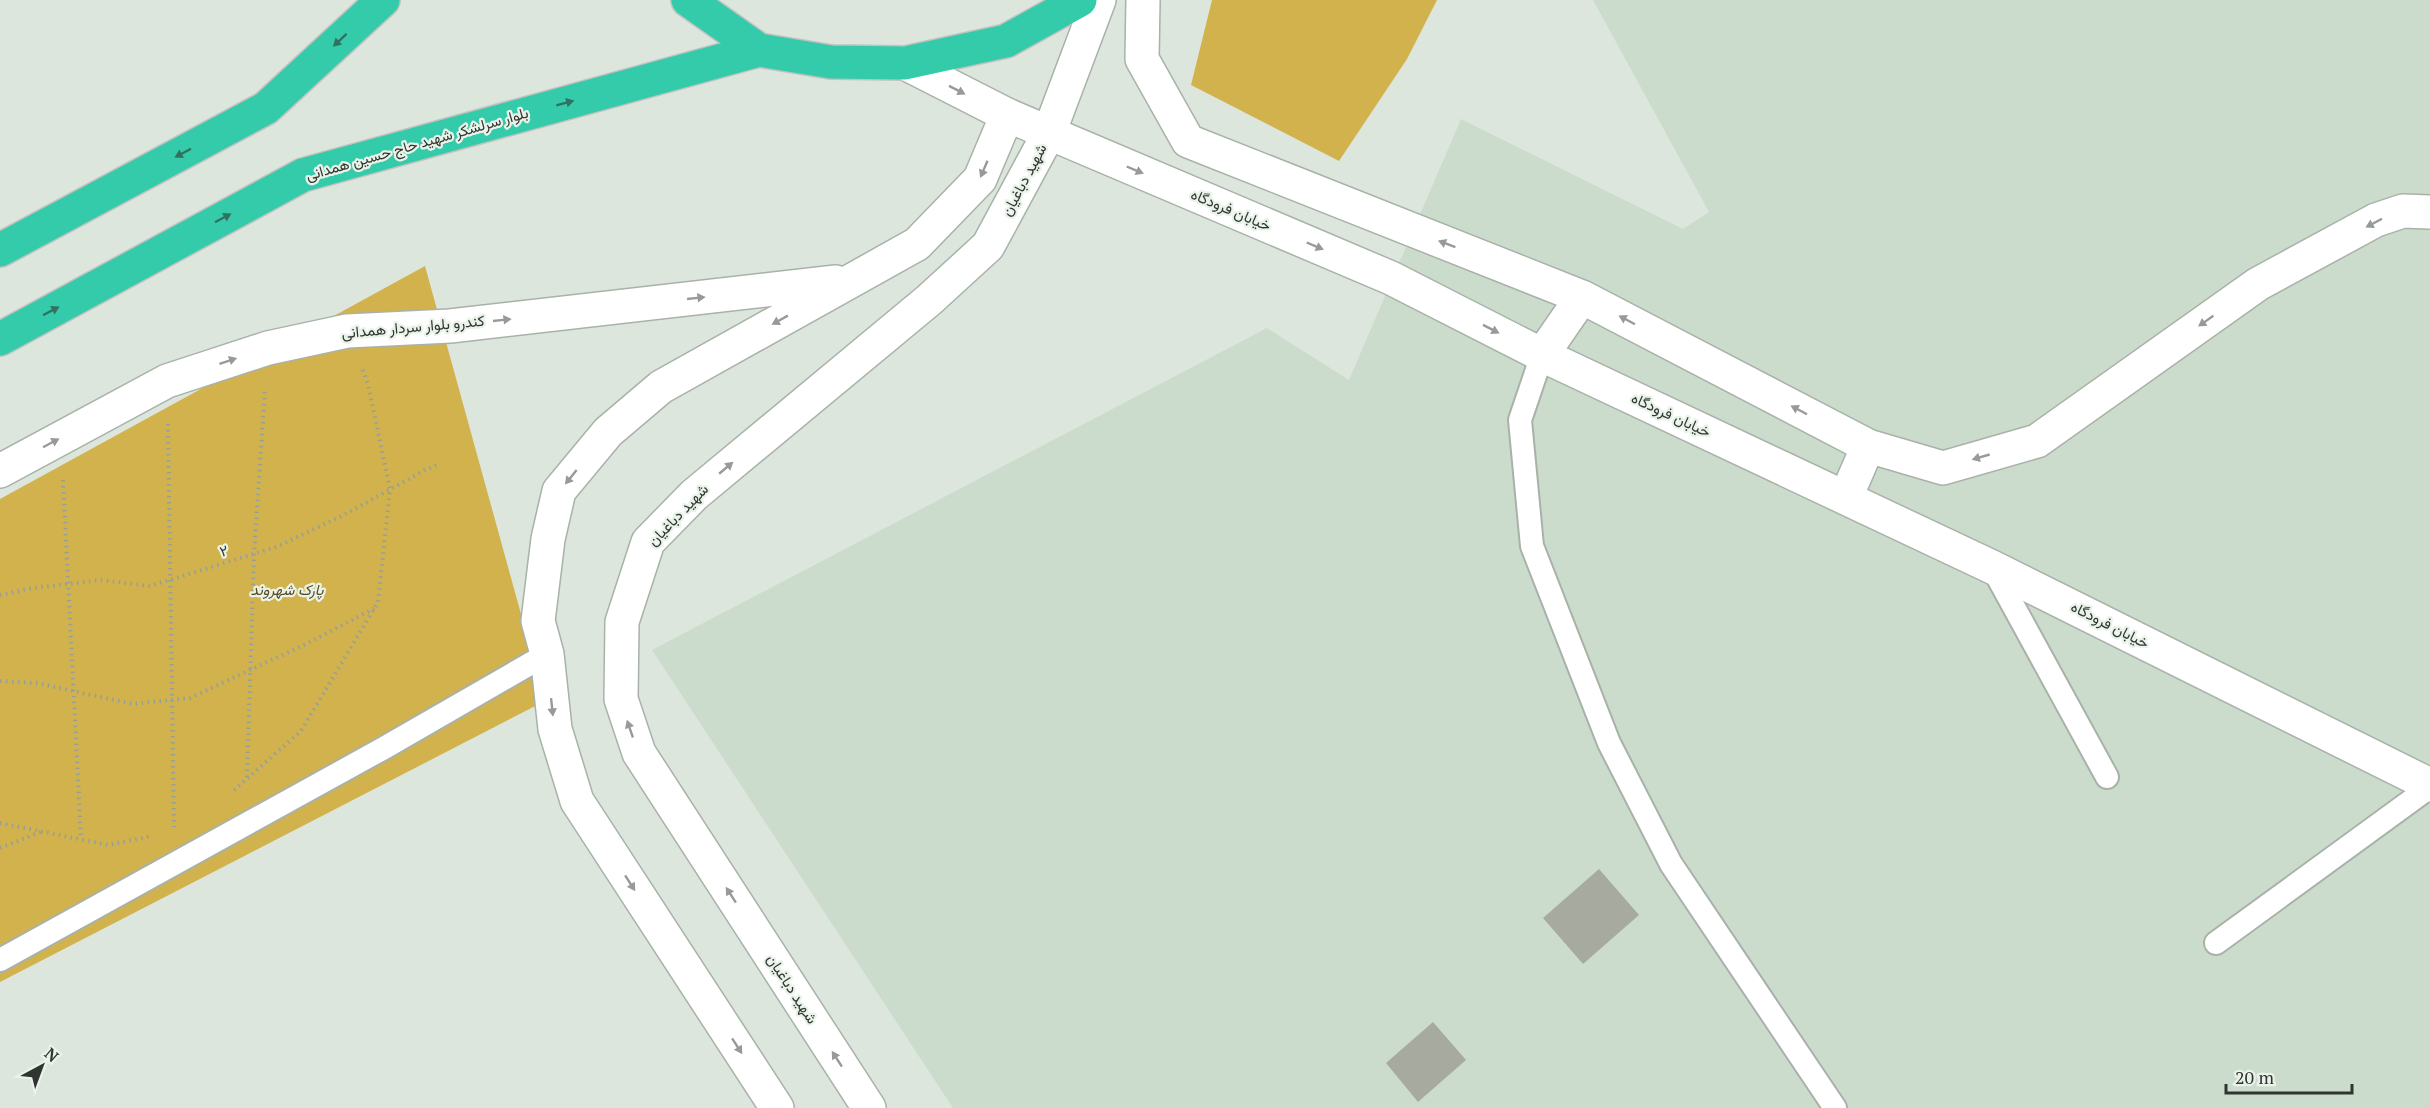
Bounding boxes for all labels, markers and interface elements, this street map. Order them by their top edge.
one-way arrow [333,33,348,46]
one-way arrow [949,85,966,95]
one-way arrow [557,98,575,107]
street label: بلوار سرلشکر شهید حاج حسین همدانی [303,102,531,186]
street label: شهید دباغیان [996,140,1051,219]
one-way arrow [174,148,191,158]
one-way arrow [979,160,988,178]
one-way arrow [1126,166,1144,175]
street label: خیابان فرودگاه [1188,183,1275,235]
one-way arrow [215,213,232,223]
one-way arrow [2365,218,2382,228]
one-way arrow [1438,239,1456,248]
one-way arrow [1306,241,1323,250]
one-way arrow [687,293,706,303]
one-way arrow [43,306,60,316]
street label: کندرو بلوار سردار همدانی [341,310,486,343]
one-way arrow [493,315,512,325]
one-way arrow [772,315,789,325]
one-way arrow [1618,315,1635,325]
one-way arrow [2199,315,2215,327]
one-way arrow [1482,324,1499,334]
one-way arrow [219,356,237,365]
street label: خیابان فرودگاه [1629,387,1714,441]
one-way arrow [1791,406,1808,415]
one-way arrow [43,438,60,448]
one-way arrow [1972,453,1990,462]
one-way arrow [718,462,733,475]
one-way arrow [564,469,577,485]
street label: شهید دباغیان [643,479,712,550]
street label: ۲ [217,539,231,561]
park label: پارک شهروند [251,579,324,600]
street label: خیابان فرودگاه [2068,596,2153,652]
one-way arrow [548,697,557,716]
one-way arrow [625,720,635,738]
one-way arrow [624,874,636,890]
one-way arrow [726,887,737,903]
street label: شهید دباغیان [763,950,823,1027]
north arrow [12,1036,72,1096]
one-way arrow [731,1038,742,1054]
text: N [40,1042,64,1067]
one-way arrow [832,1051,843,1067]
scale bar [2226,1057,2352,1095]
text: 20 m [2235,1065,2275,1089]

